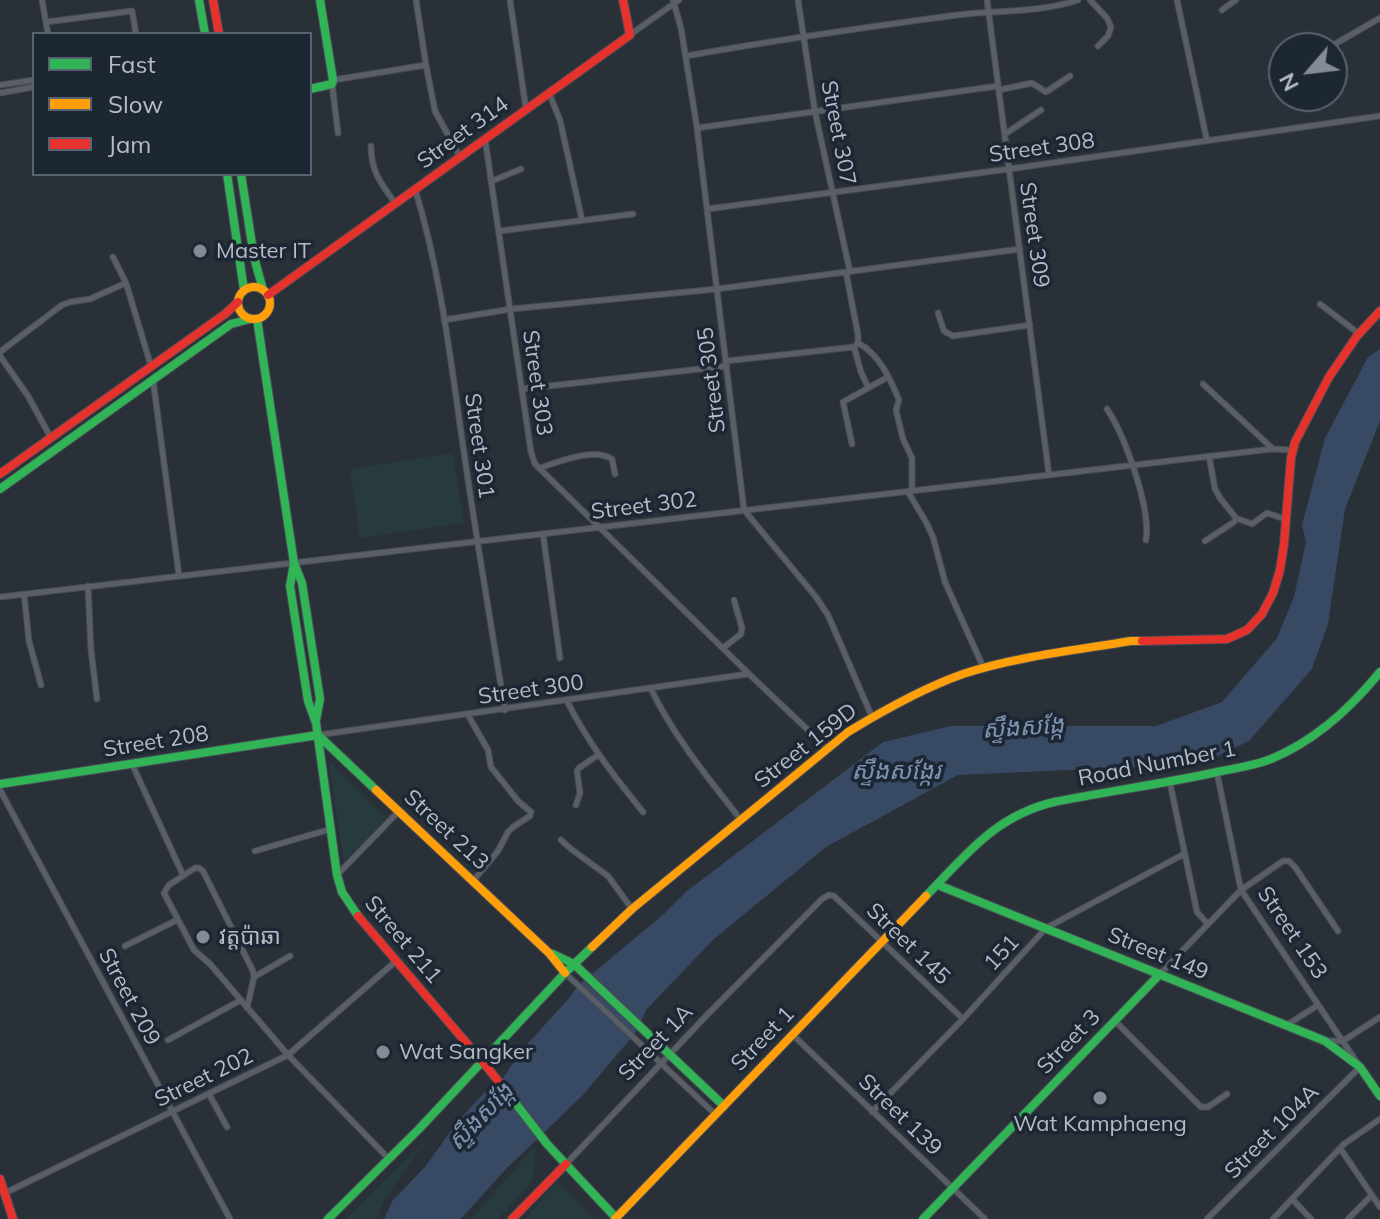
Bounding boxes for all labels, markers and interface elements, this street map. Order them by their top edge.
legend [32,32,312,176]
north arrow [1268,32,1348,112]
text: Fast [108,49,156,79]
text: N [1272,68,1305,96]
street label: Street 307 [815,78,861,188]
text: Slow [108,89,163,119]
street label: Street 314 [412,91,514,175]
street label: Street 308 [988,128,1096,168]
text: Jam [108,129,151,159]
street label: Street 309 [1014,181,1054,289]
place label: Master IT [216,238,311,264]
marker: Master IT [191,242,209,260]
street label: Street 305 [692,326,732,434]
street label: Street 303 [517,329,557,437]
street label: Street 301 [459,392,499,500]
street label: Street 302 [590,486,698,526]
street label: Street 300 [477,670,585,710]
street label: Street 159D [750,698,862,794]
water label: ស្ទឹងសង្កែ [981,711,1065,745]
street label: Street 208 [101,721,211,763]
street label: Road Number 1 [1076,736,1238,792]
water label: ស្ទឹងសង្កែរ [852,758,940,786]
street label: Street 213 [398,784,494,876]
street label: Street 153 [1251,882,1333,984]
street label: Street 211 [359,891,447,989]
street label: Street 145 [861,898,955,990]
street label: Street 149 [1104,922,1212,986]
place label: វត្តប៉ាឆា [219,924,281,950]
marker: វត្តប៉ាឆា [194,928,212,946]
street label: 151 [979,930,1025,976]
street label: Street 209 [92,944,166,1050]
street label: Street 1A [613,999,699,1087]
street label: Street 1 [726,1001,800,1077]
street label: Street 3 [1032,1004,1106,1080]
place label: Wat Sangker [399,1039,533,1065]
street label: Street 202 [150,1043,258,1113]
marker: Wat Sangker [374,1043,392,1061]
street label: Street 139 [853,1069,947,1161]
water label: ស្ទឹងសង្កែ [442,1078,520,1156]
street label: Street 104A [1219,1079,1325,1185]
marker: Wat Kamphaeng [1091,1089,1109,1107]
place label: Wat Kamphaeng [1013,1111,1187,1137]

